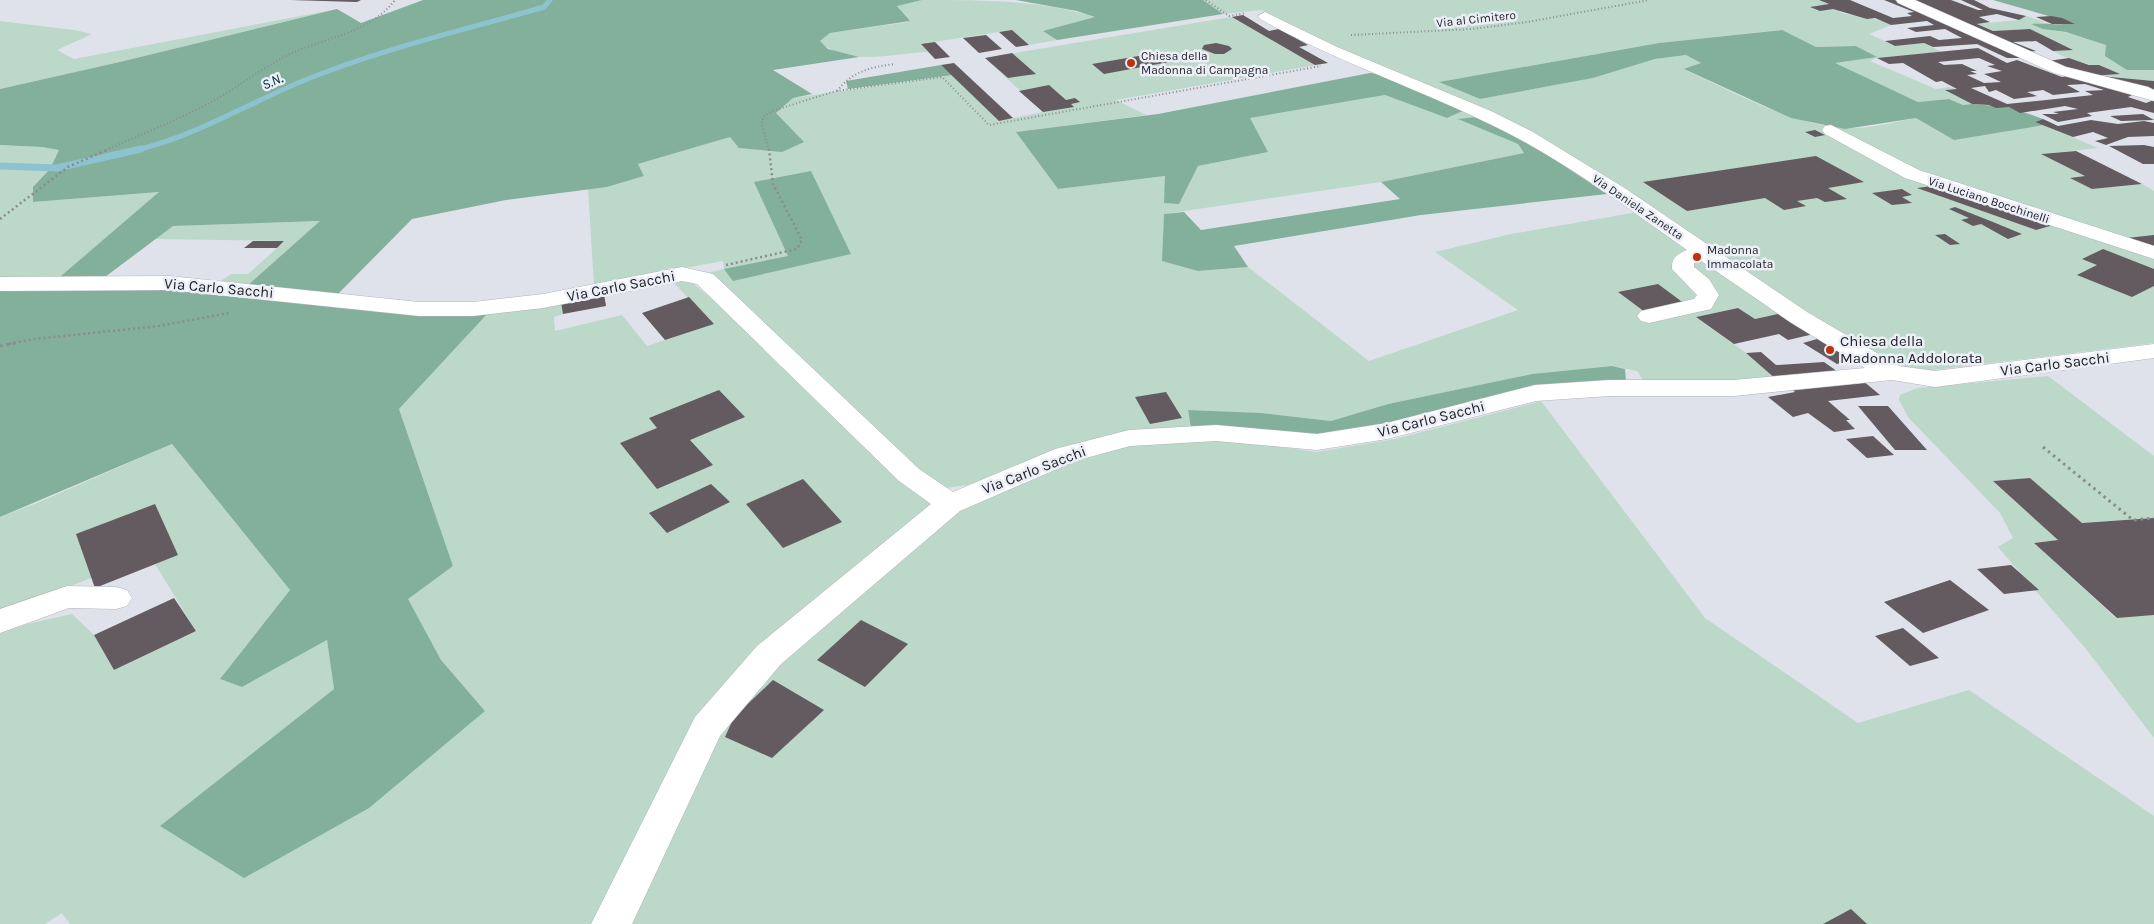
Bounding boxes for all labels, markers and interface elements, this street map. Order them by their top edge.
street label: Via al Cimitero [1436,8,1516,30]
place label: Chiesa della Madonna di Campagna [1141,49,1268,77]
marker: Chiesa della Madonna di Campagna [1125,57,1137,69]
water label: S.N. [259,70,285,93]
street label: Via Daniela Zanetta [1590,171,1686,243]
street label: Via Luciano Bocchinelli [1927,174,2051,226]
place label: Madonna Immacolata [1707,243,1773,271]
marker: Madonna Immacolata [1691,251,1703,263]
street label: Via Carlo Sacchi [565,267,677,305]
street label: Via Carlo Sacchi [163,274,275,302]
place label: Chiesa della Madonna Addolorata [1840,332,1983,367]
marker: Chiesa della Madonna Addolorata [1824,344,1836,356]
street label: Via Carlo Sacchi [1999,348,2111,380]
street label: Via Carlo Sacchi [1376,397,1486,441]
street label: Via Carlo Sacchi [979,442,1089,498]

